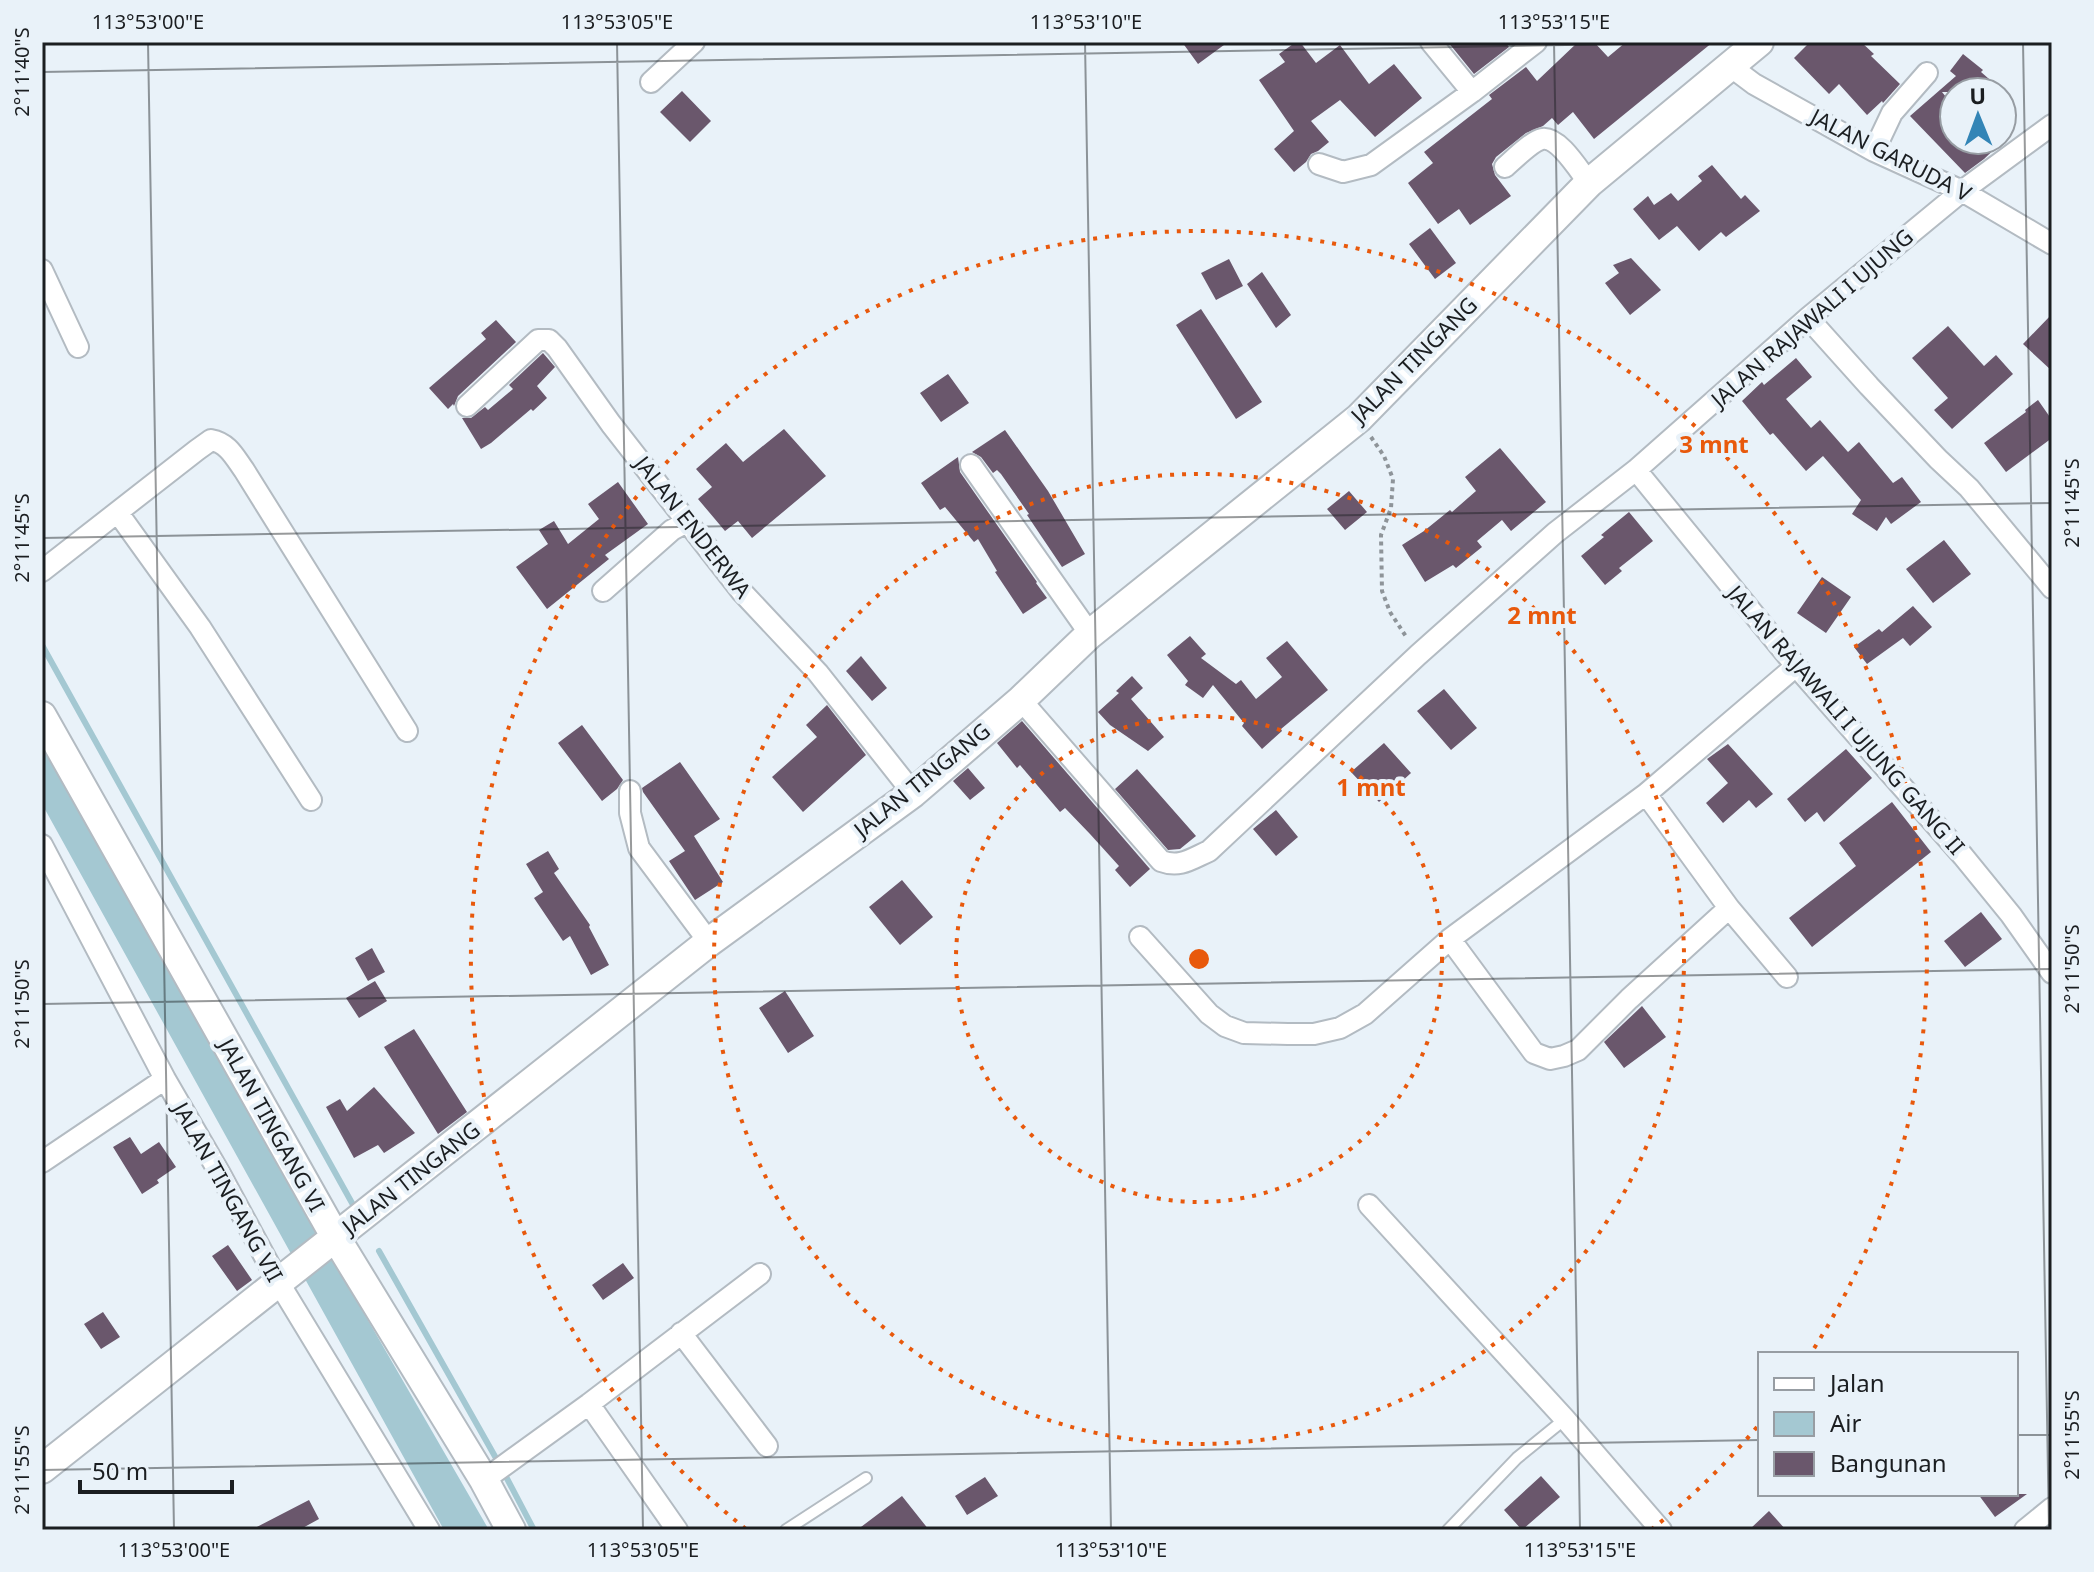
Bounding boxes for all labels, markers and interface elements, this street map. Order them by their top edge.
text: 113°53'00"E [92,8,204,35]
text: 113°53'05"E [561,8,673,35]
text: 113°53'10"E [1030,8,1142,35]
text: 113°53'15"E [1498,8,1610,35]
text: 2°11'40"S [8,27,35,117]
north arrow [1938,76,2018,156]
text: U [1969,80,1986,110]
street label: JALAN GARUDA V [1804,100,1978,208]
street label: JALAN RAJAWALI I UJUNG [1702,221,1919,415]
street label: JALAN TINGANG [1342,290,1483,430]
text: 3 mnt [1679,427,1749,460]
street label: JALAN ENDERWA [628,448,759,604]
text: 2°11'45"S [2058,458,2085,548]
text: 2°11'45"S [8,493,35,583]
street label: JALAN RAJAWALI I UJUNG GANG II [1720,577,1972,860]
text: 2 mnt [1507,598,1577,631]
street label: JALAN TINGANG [845,715,996,845]
text: 1 mnt [1336,770,1406,803]
text: 2°11'50"S [2058,924,2085,1014]
centre of rings [1185,945,1213,973]
text: 2°11'50"S [8,959,35,1049]
street label: JALAN TINGANG VI [212,1031,333,1216]
street label: JALAN TINGANG VII [166,1095,291,1287]
street label: JALAN TINGANG [334,1114,486,1242]
legend [1758,1352,2018,1496]
text: Jalan [1828,1366,1885,1399]
text: 2°11'55"S [2058,1390,2085,1480]
text: Air [1830,1406,1862,1439]
text: 2°11'55"S [8,1425,35,1515]
scale bar [80,1444,232,1494]
text: Bangunan [1830,1446,1947,1479]
text: 50 m [92,1454,148,1487]
text: 113°53'00"E [118,1536,230,1563]
text: 113°53'05"E [587,1536,699,1563]
text: 113°53'10"E [1055,1536,1167,1563]
text: 113°53'15"E [1524,1536,1636,1563]

